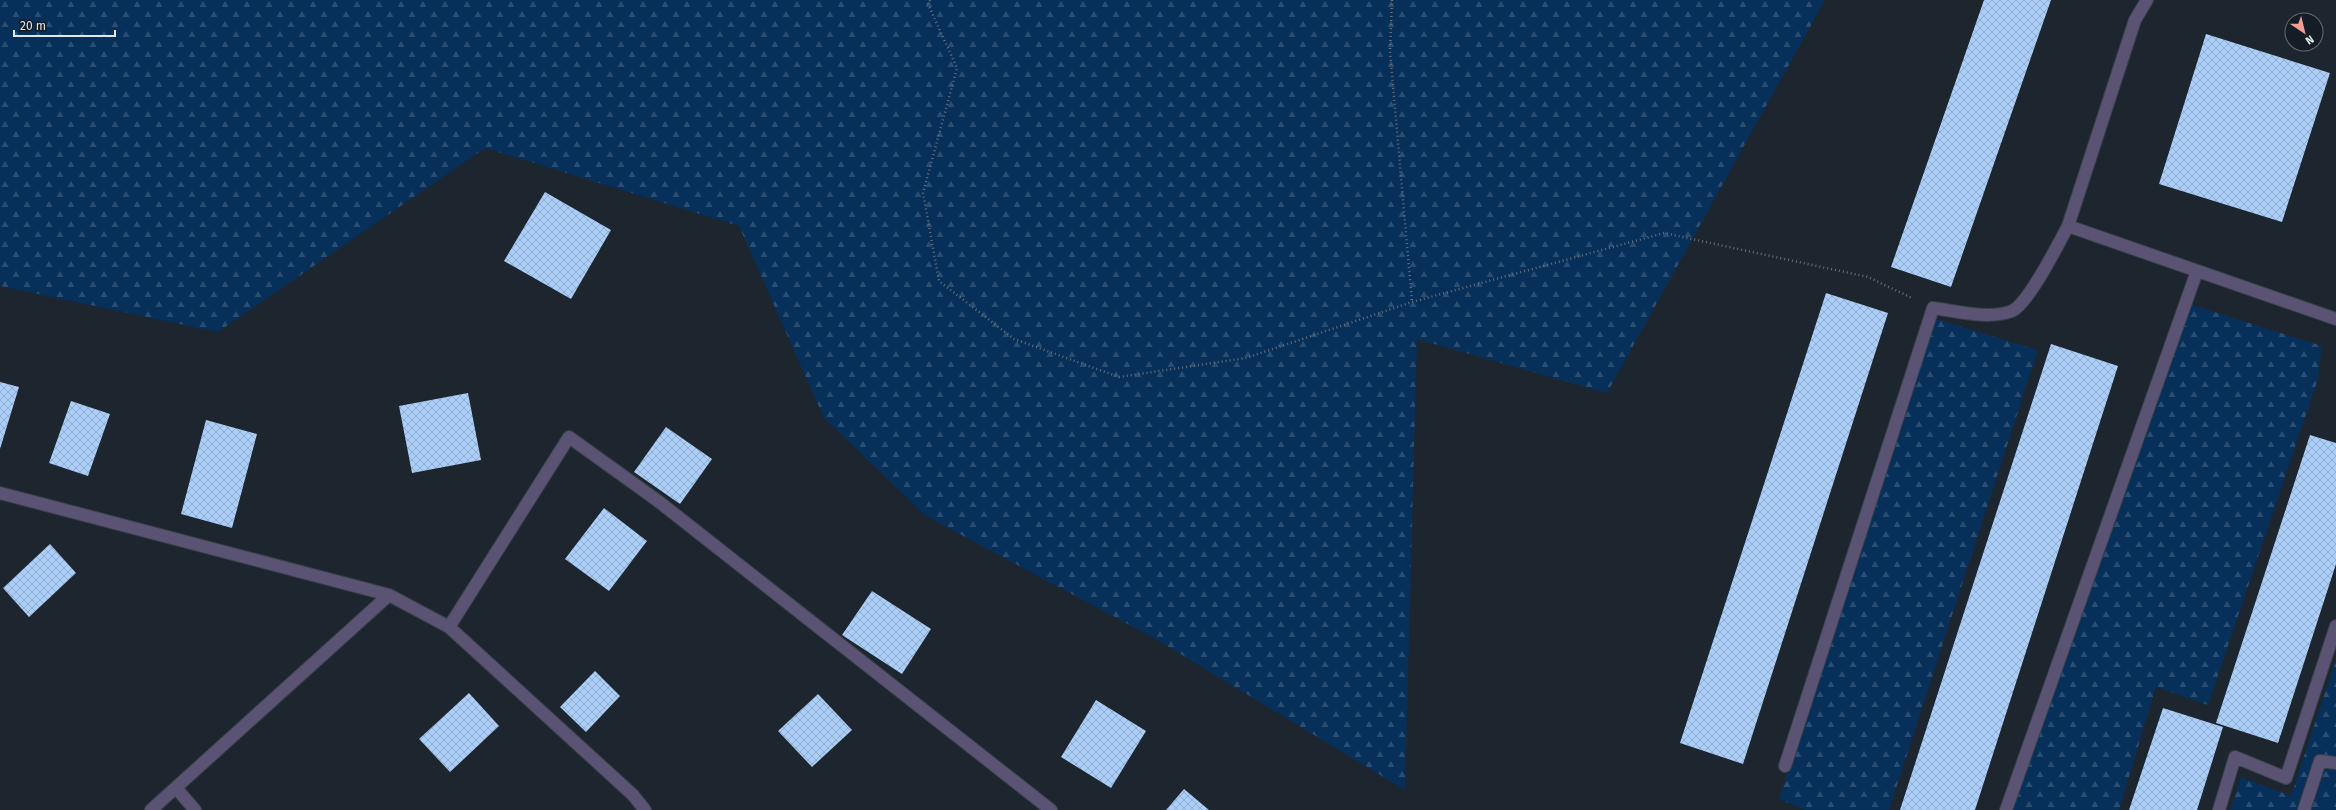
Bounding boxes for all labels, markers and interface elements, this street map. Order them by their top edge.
scale bar [14,12,115,38]
north arrow [2284,12,2324,52]
text: 20 m [20,19,46,33]
text: N [2303,32,2316,47]

